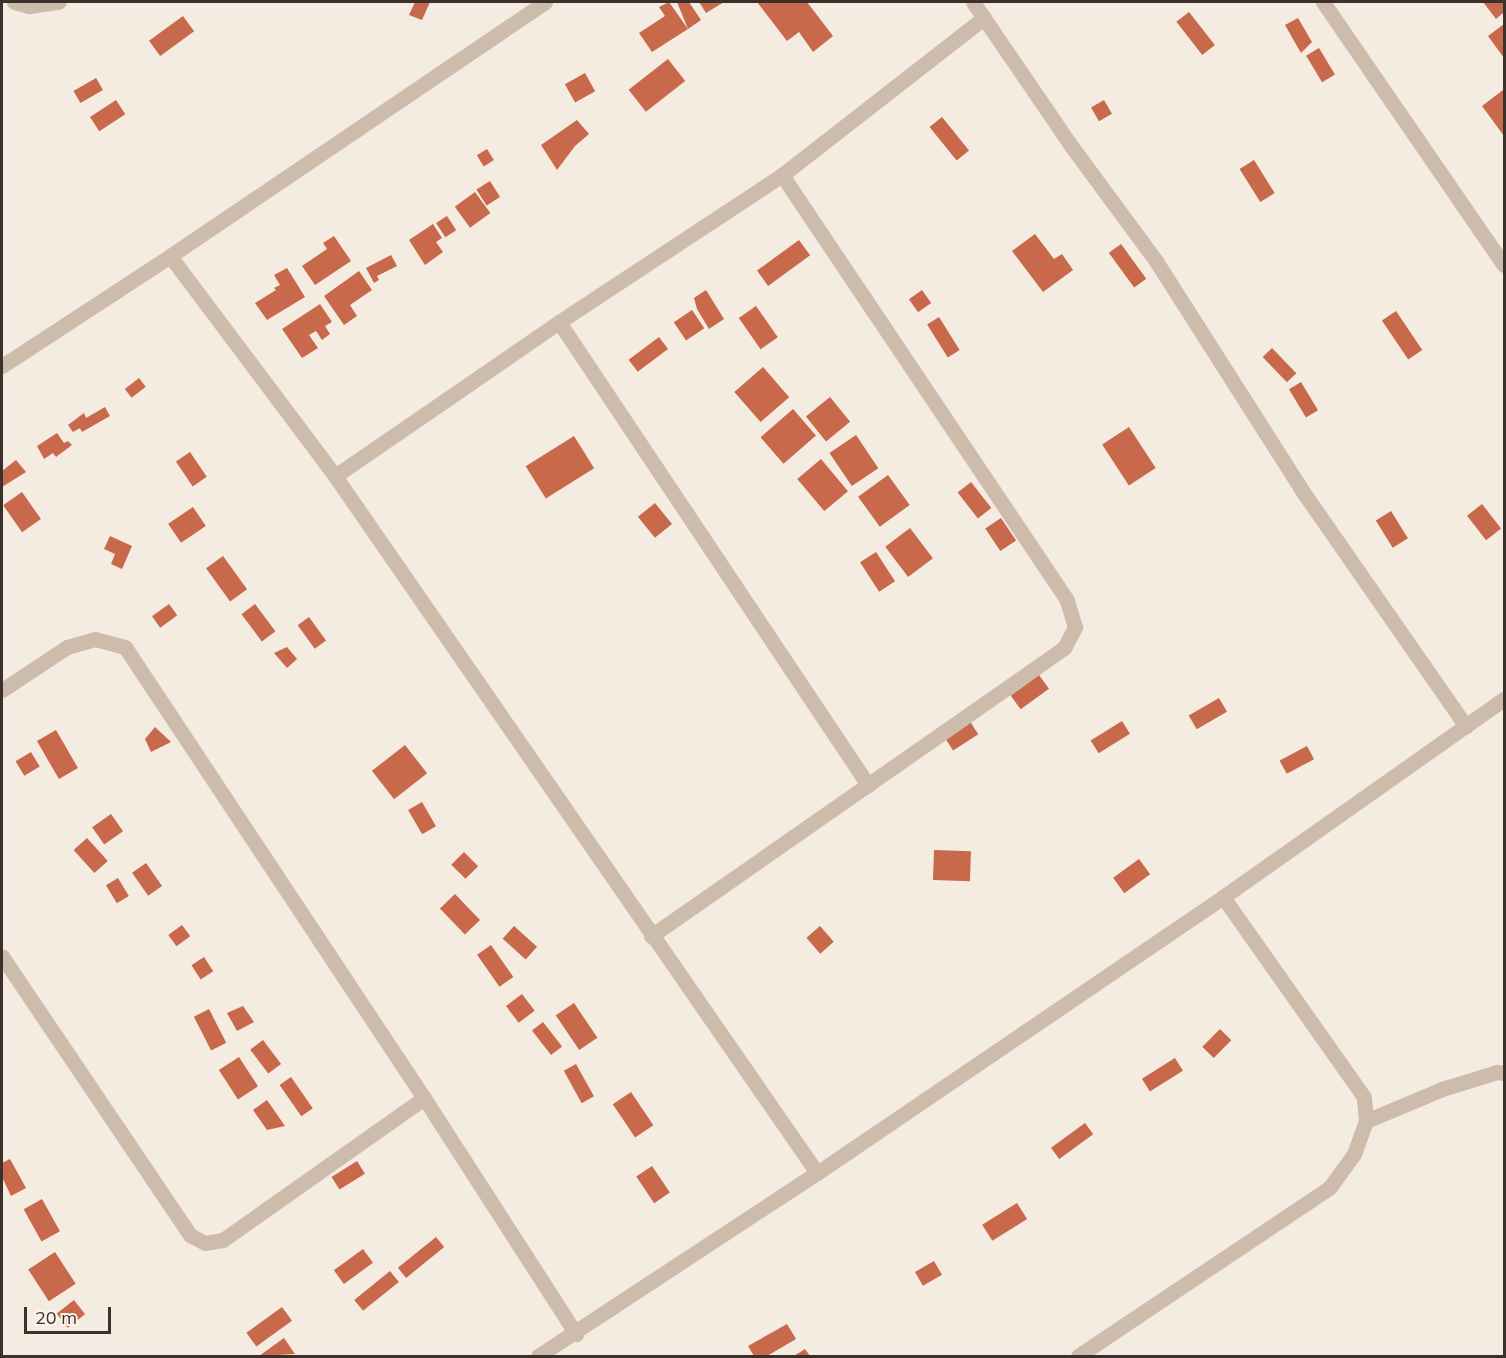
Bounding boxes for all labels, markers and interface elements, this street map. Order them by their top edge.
scale bar [27,1295,114,1333]
text: 20 m [35,1306,77,1329]

